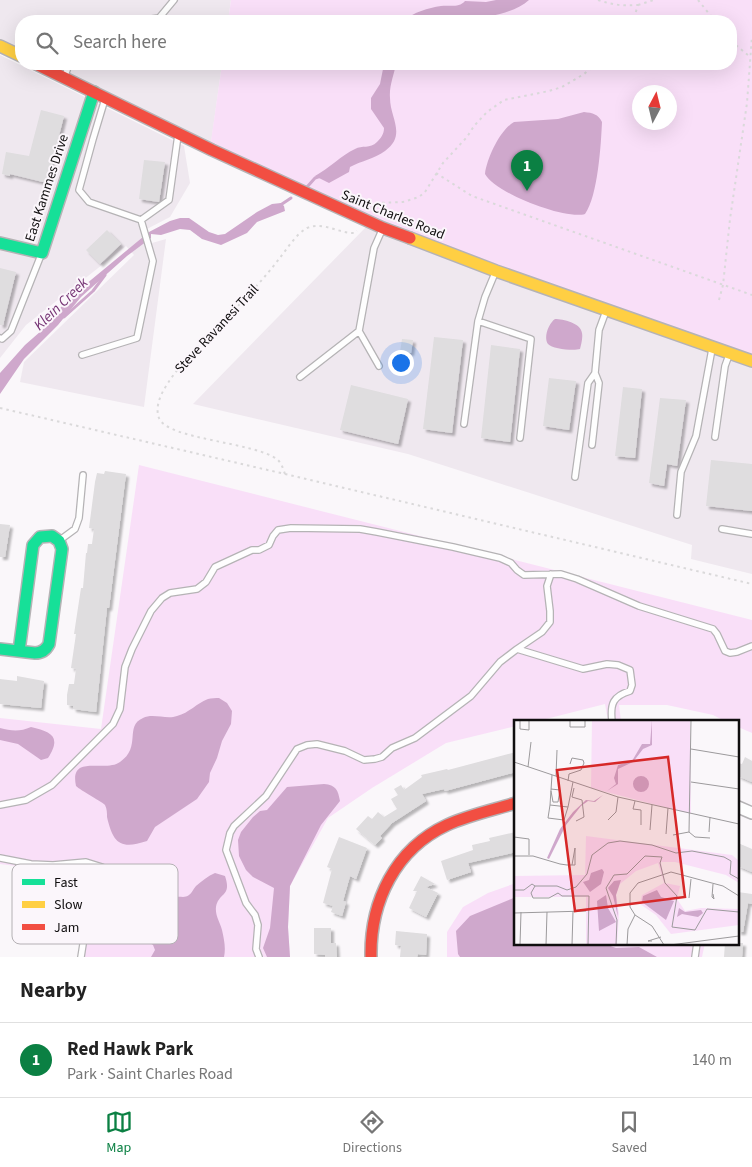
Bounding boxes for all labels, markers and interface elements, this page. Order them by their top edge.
search box [15,15,737,70]
icon: search [33,29,61,57]
text: Search here [73,29,167,56]
north arrow [632,85,677,130]
street label: East Kammes Drive [20,132,74,244]
pin: 1 [511,150,543,191]
street label: Saint Charles Road [338,185,448,245]
water label: Klein Creek [29,272,94,335]
street label: Steve Ravanesi Trail [170,280,264,378]
your location [388,350,414,376]
inset map [514,720,740,944]
legend [12,864,178,944]
text: Fast [54,873,78,893]
text: Slow [54,895,83,915]
text: Jam [54,918,79,938]
text: Nearby [20,975,87,1005]
text: Red Hawk Park [67,1036,193,1063]
text: 1 [32,1049,40,1071]
text: 140 m [692,1049,732,1071]
text: Park · Saint Charles Road [67,1063,233,1085]
tab: Map [105,1108,133,1158]
tab: Directions [343,1108,402,1158]
tab: Saved [611,1108,647,1158]

